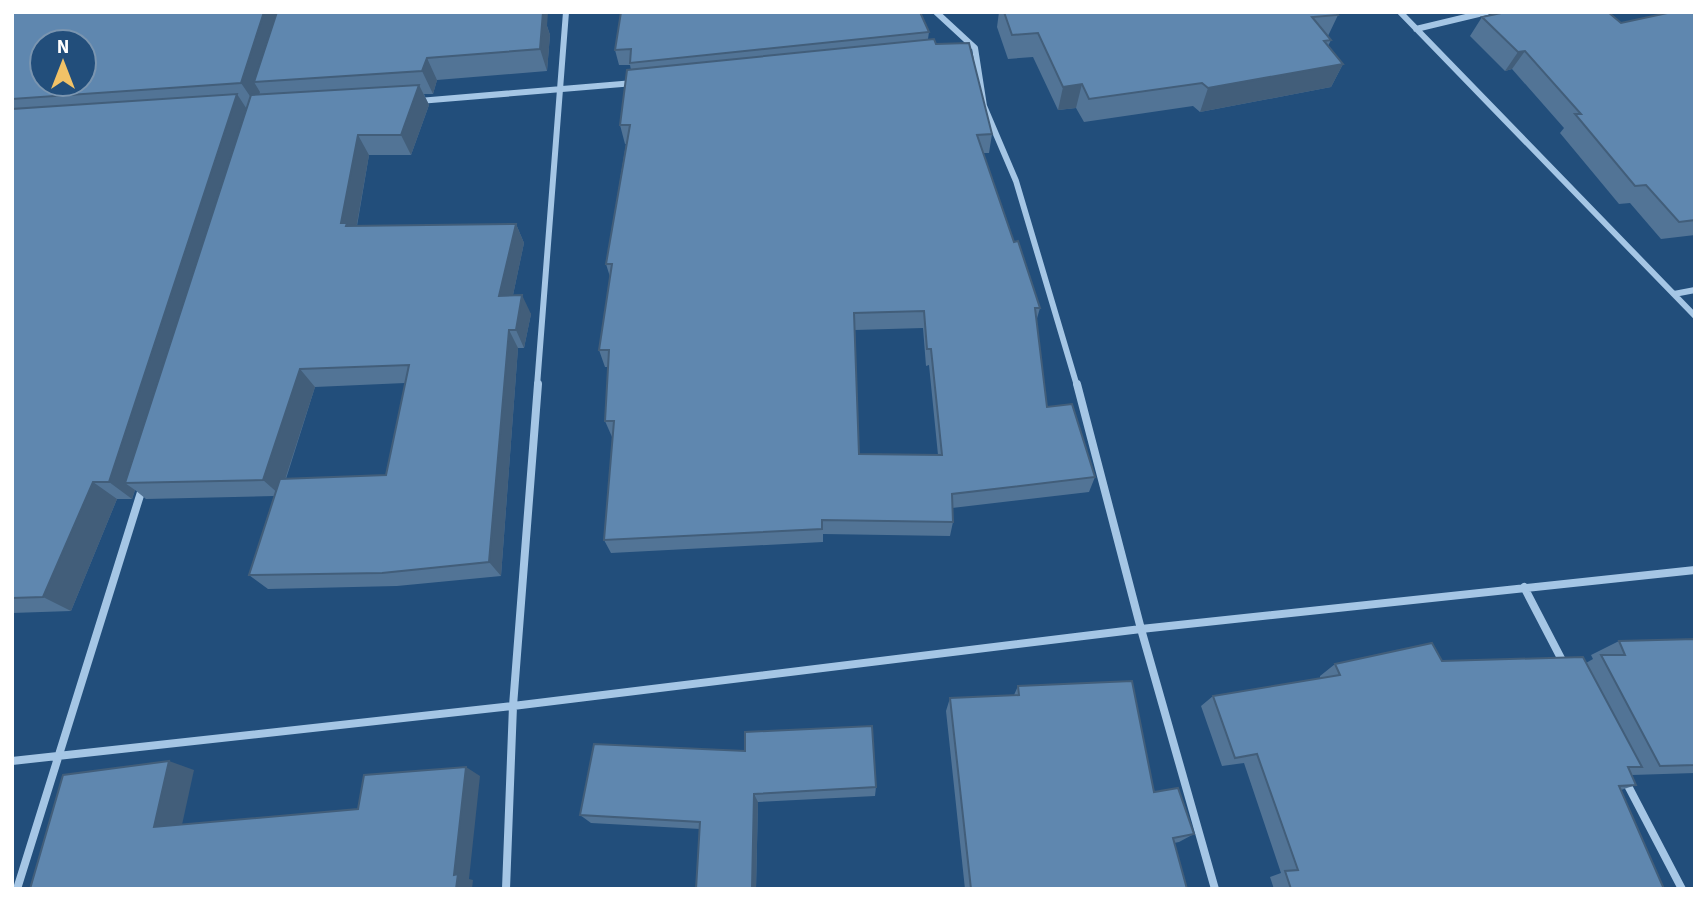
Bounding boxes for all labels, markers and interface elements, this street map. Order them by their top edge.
north arrow [28,28,98,98]
text: N [57,34,69,61]

